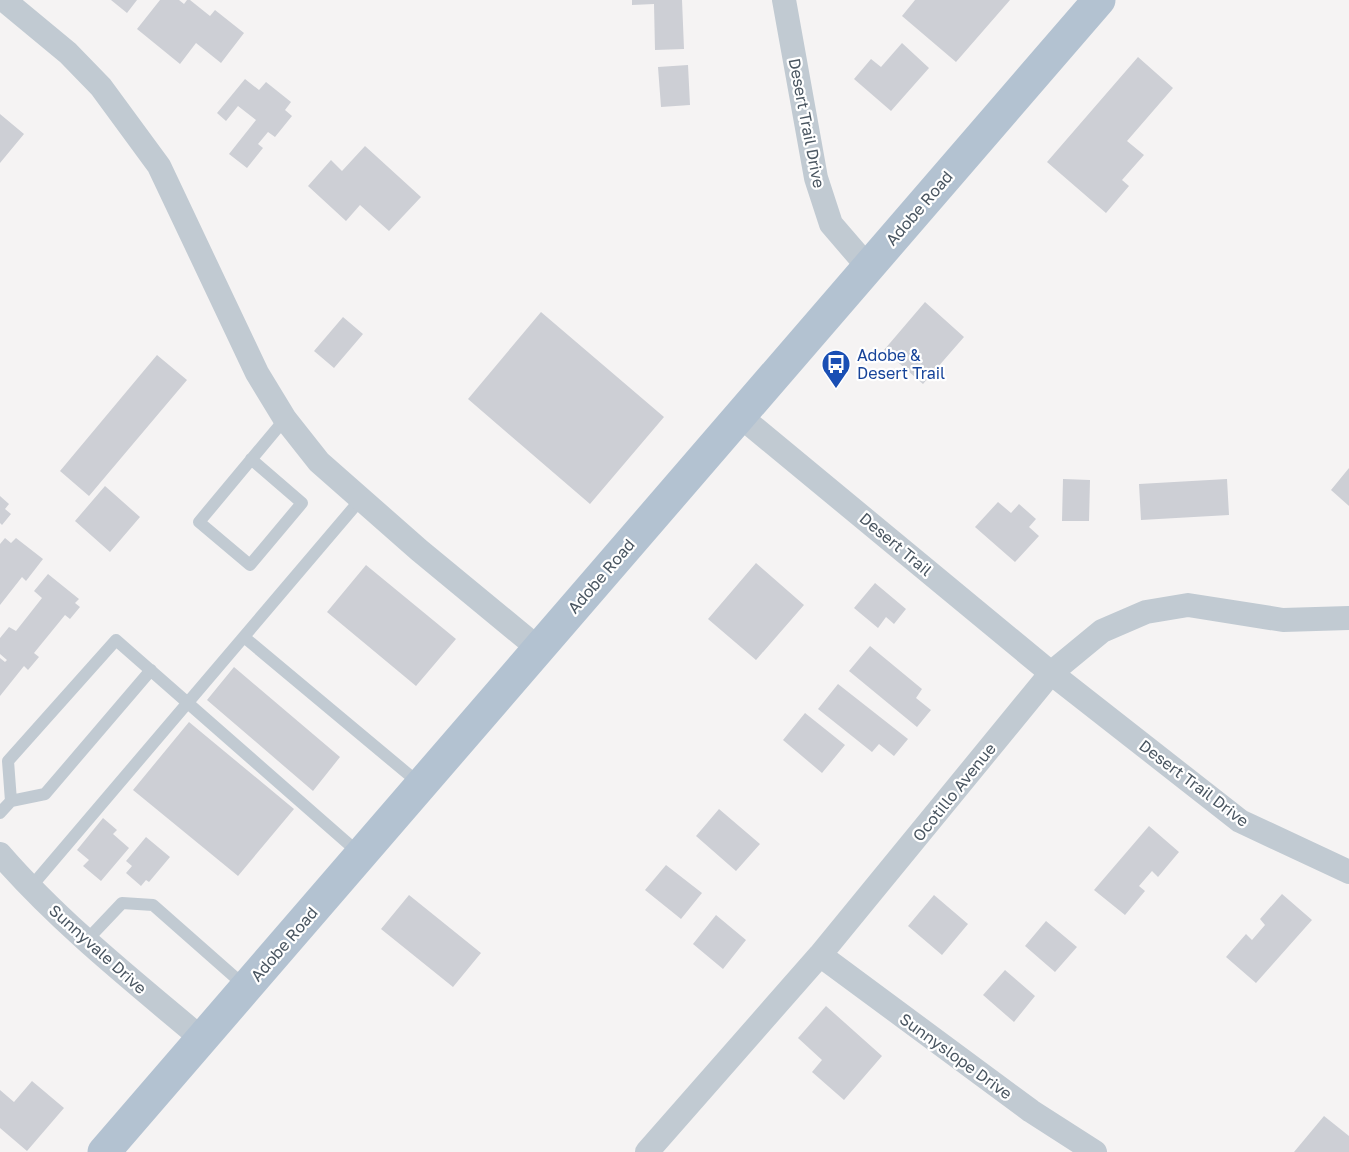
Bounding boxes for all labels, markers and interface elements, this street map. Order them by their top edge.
street label: Desert Trail Drive [785,56,829,190]
street label: Adobe Road [881,167,957,249]
place label: Adobe & Desert Trail [857,345,945,383]
bus stop icon: Adobe & Desert Trail [820,348,852,390]
street label: Desert Trail [856,508,936,580]
street label: Adobe Road [563,535,639,617]
street label: Desert Trail Drive [1135,735,1253,831]
street label: Ocotillo Avenue [908,739,1000,845]
street label: Sunnyvale Drive [45,900,151,998]
street label: Adobe Road [246,903,322,985]
street label: Sunnyslope Drive [896,1009,1016,1103]

